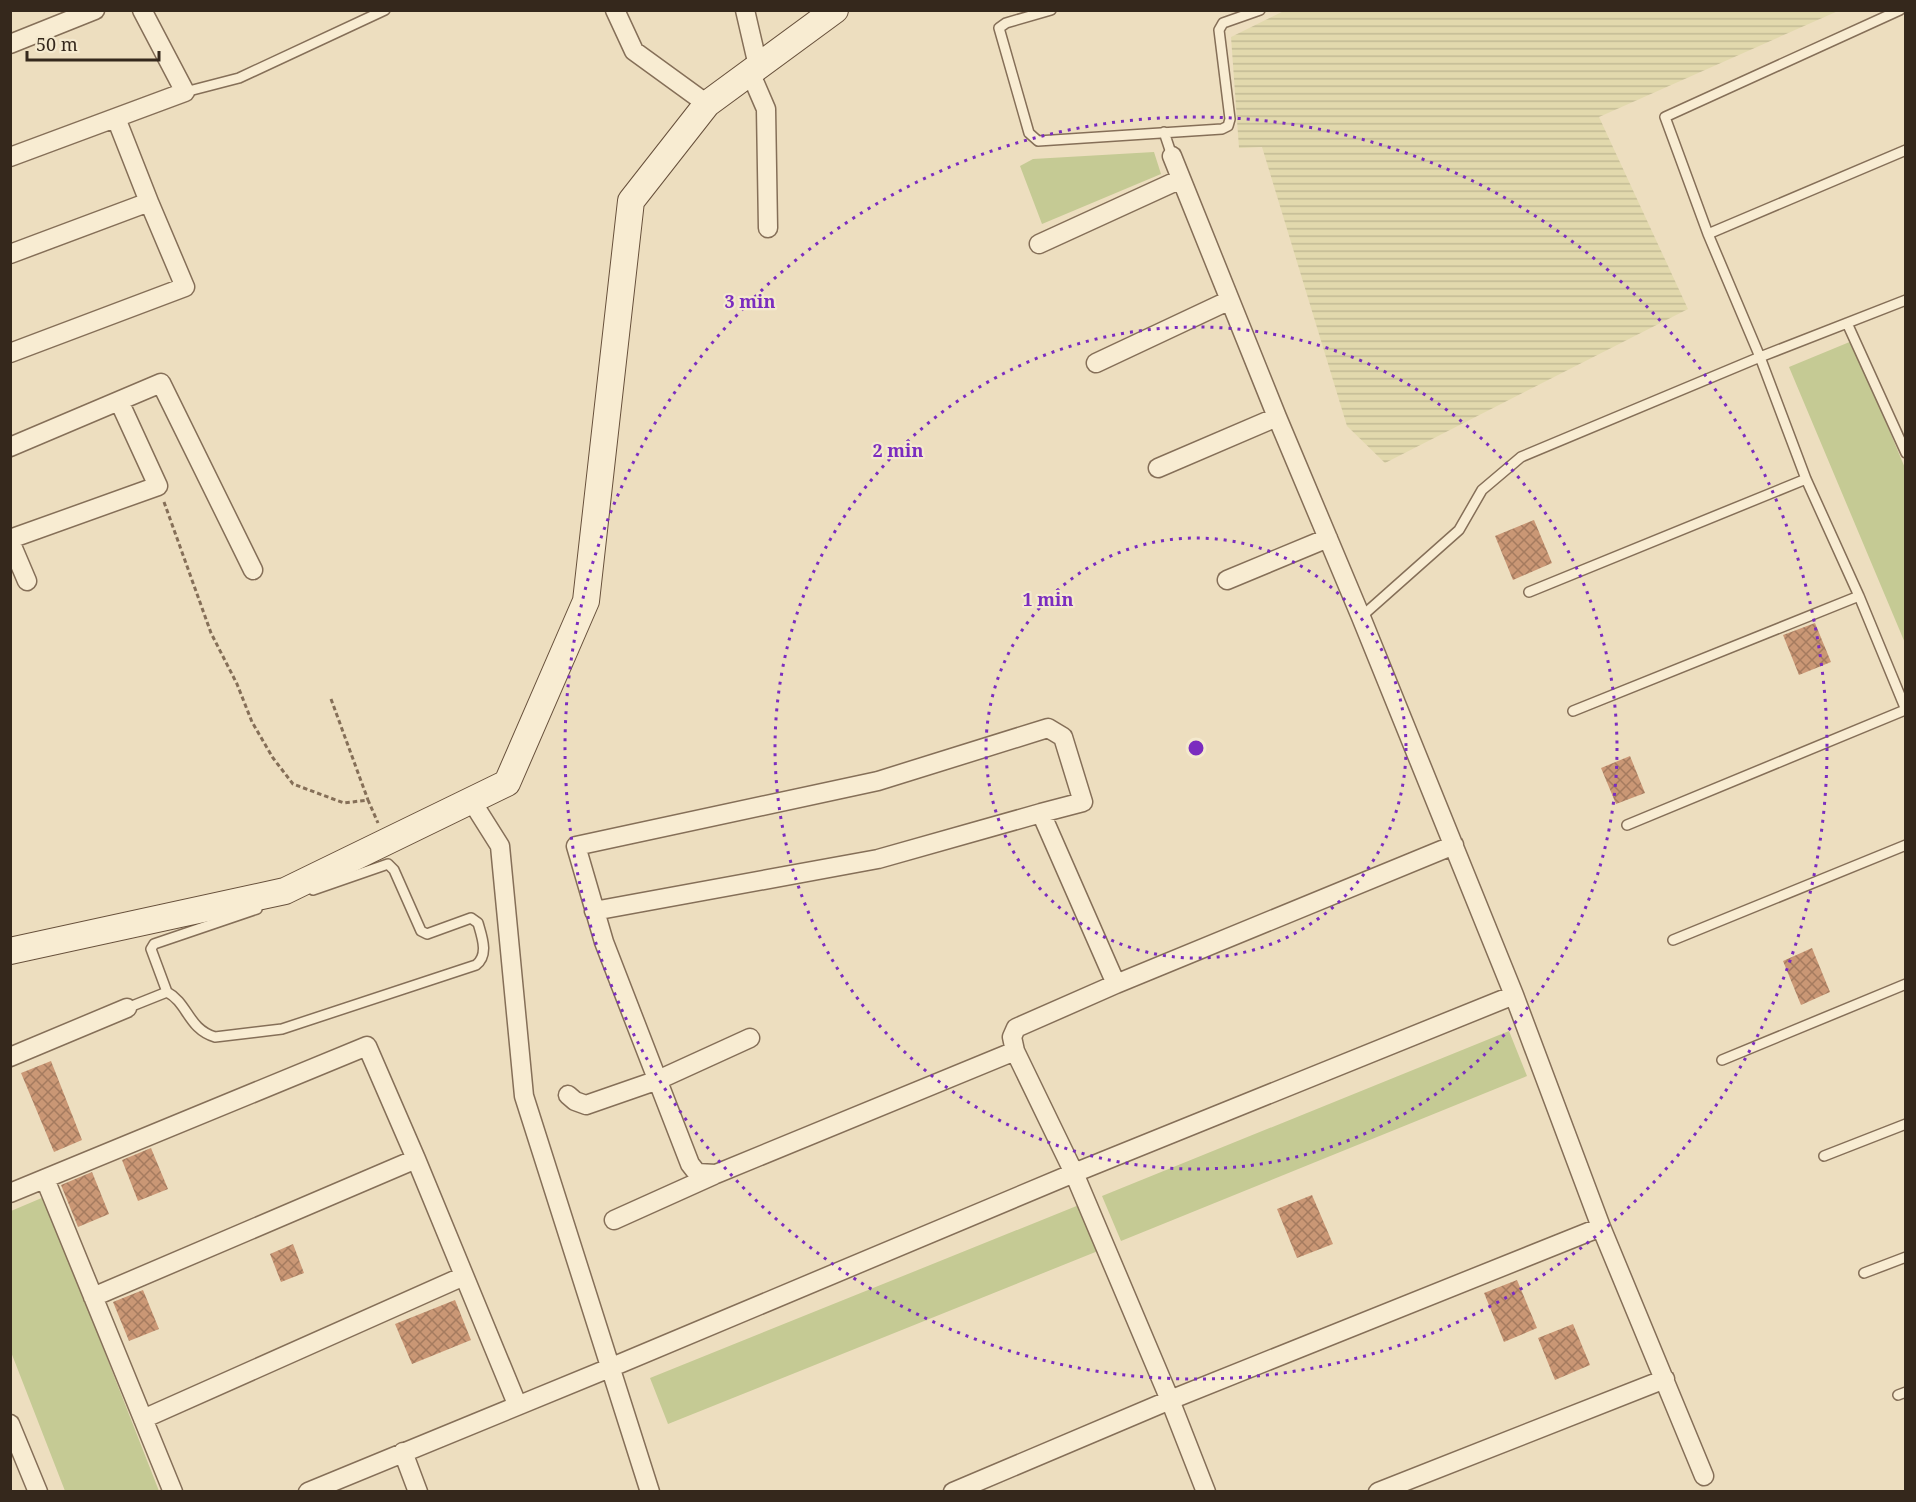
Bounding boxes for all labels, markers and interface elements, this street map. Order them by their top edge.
scale bar [27,24,159,62]
text: 50 m [36,32,78,56]
text: 3 min [725,289,775,313]
text: 2 min [873,438,923,462]
text: 1 min [1023,587,1073,611]
centre of rings [1186,738,1206,758]

